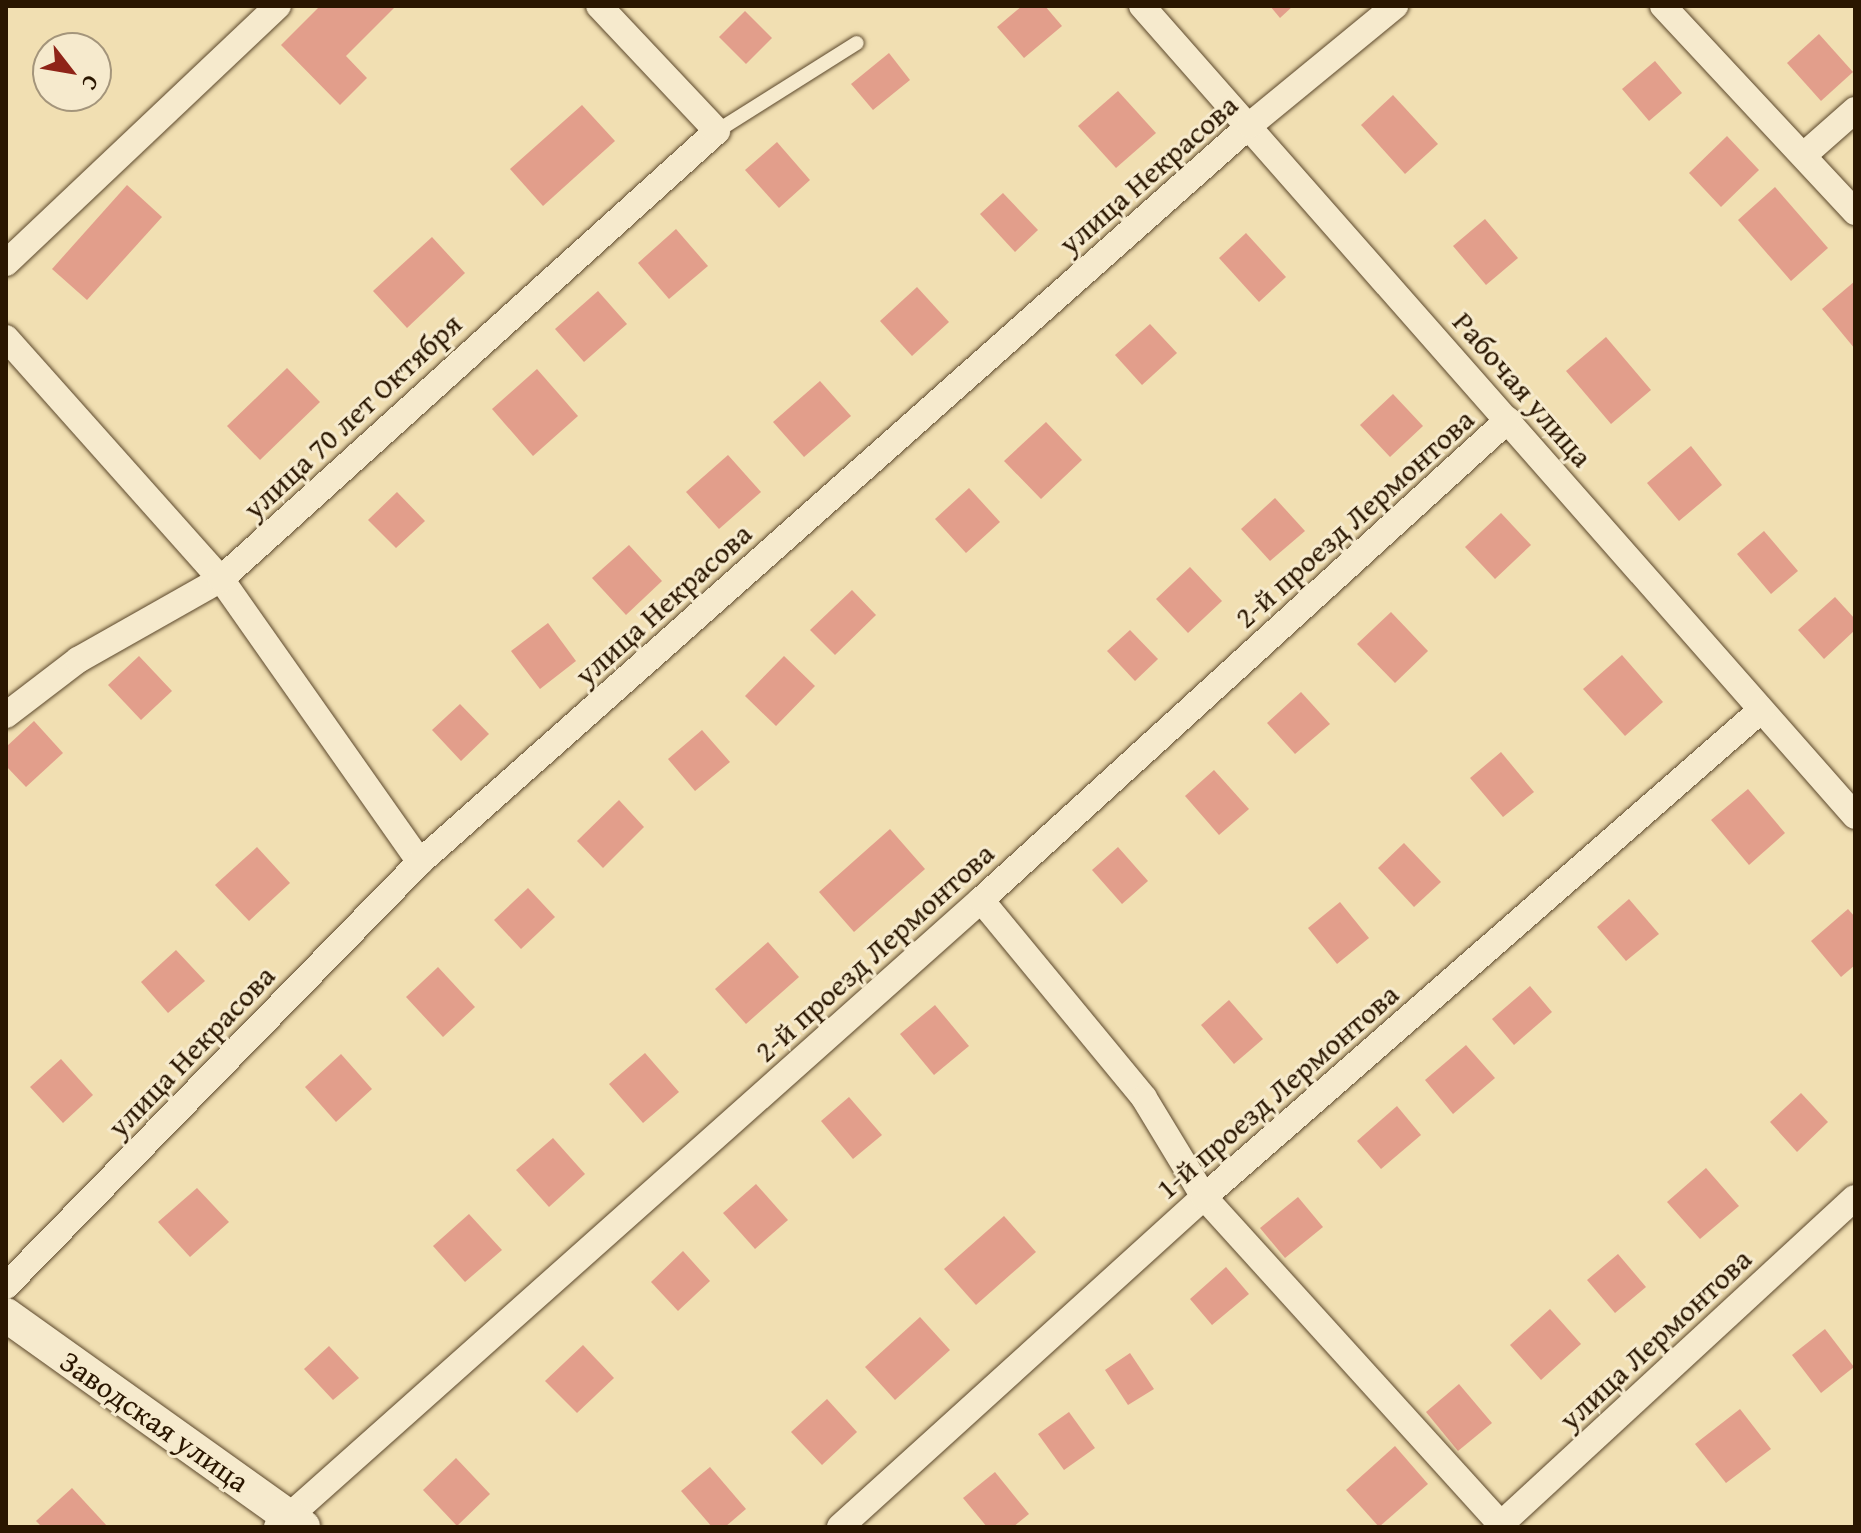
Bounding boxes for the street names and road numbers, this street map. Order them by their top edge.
street label: улица Некрасова [1051,87,1245,261]
street label: Рабочая улица [1446,304,1600,474]
street label: улица 70 лет Октября [235,306,469,526]
street label: 2-й проезд Лермонтова [1227,401,1481,635]
street label: улица Некрасова [567,515,759,693]
street label: 2-й проезд Лермонтова [747,835,1001,1069]
street label: улица Некрасова [100,957,282,1145]
street label: 1-й проезд Лермонтова [1148,976,1406,1206]
street label: улица Лермонтова [1551,1241,1759,1437]
street label: Заводская улица [54,1343,256,1499]

